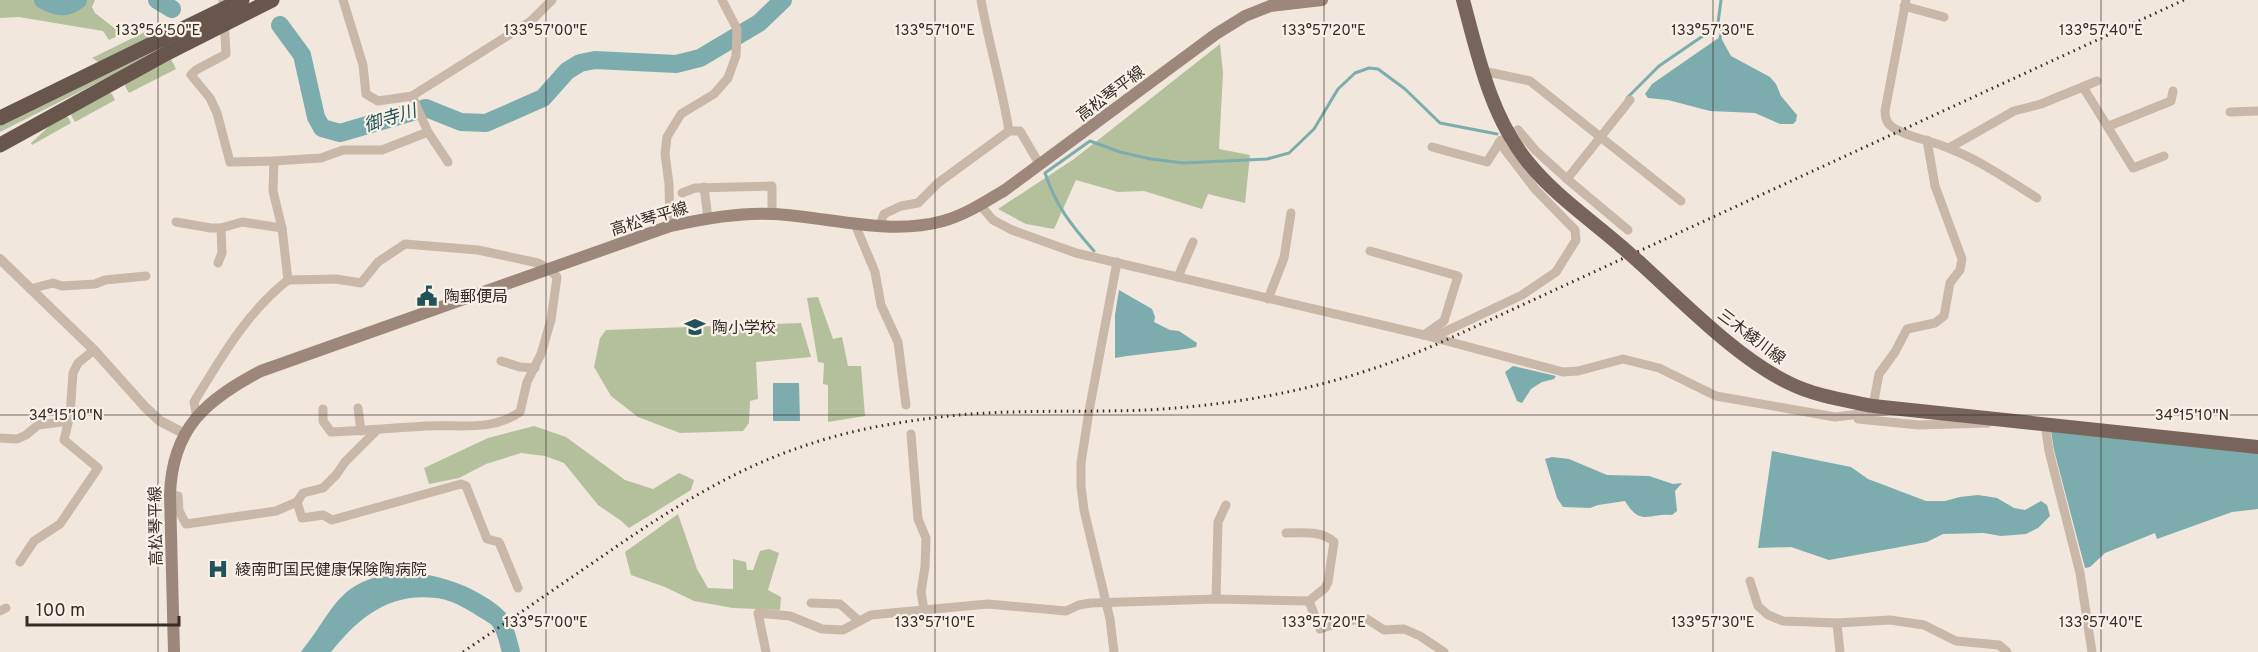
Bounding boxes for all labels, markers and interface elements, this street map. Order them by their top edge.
text: 133°56'50"E [115,22,201,41]
text: 133°57'00"E [504,22,588,41]
text: 133°57'10"E [895,22,975,41]
text: 133°57'20"E [1282,22,1366,41]
text: 133°57'30"E [1671,22,1755,41]
text: 133°57'40"E [2059,22,2143,41]
street label: 高松琴平線 [1073,63,1149,127]
water label: 御寺川 [361,100,422,138]
street label: 高松琴平線 [608,199,691,241]
public building icon: 陶郵便局 [415,284,439,308]
place label: 陶郵便局 [444,288,508,308]
street label: 三木綾川線 [1713,306,1789,370]
school or university icon: 陶小学校 [683,315,707,339]
place label: 陶小学校 [712,319,776,339]
text: 34°15'10"N [29,407,103,426]
text: 34°15'10"N [2155,407,2229,426]
street label: 高松琴平線 [146,486,168,566]
hospital icon: 綾南町国民健康保険陶病院 [206,557,230,581]
place label: 綾南町国民健康保険陶病院 [235,561,427,581]
scale bar [27,589,178,627]
text: 100 m [36,600,85,623]
text: 133°57'00"E [504,614,588,633]
text: 133°57'10"E [895,614,975,633]
text: 133°57'20"E [1282,614,1366,633]
text: 133°57'30"E [1671,614,1755,633]
text: 133°57'40"E [2059,614,2143,633]

